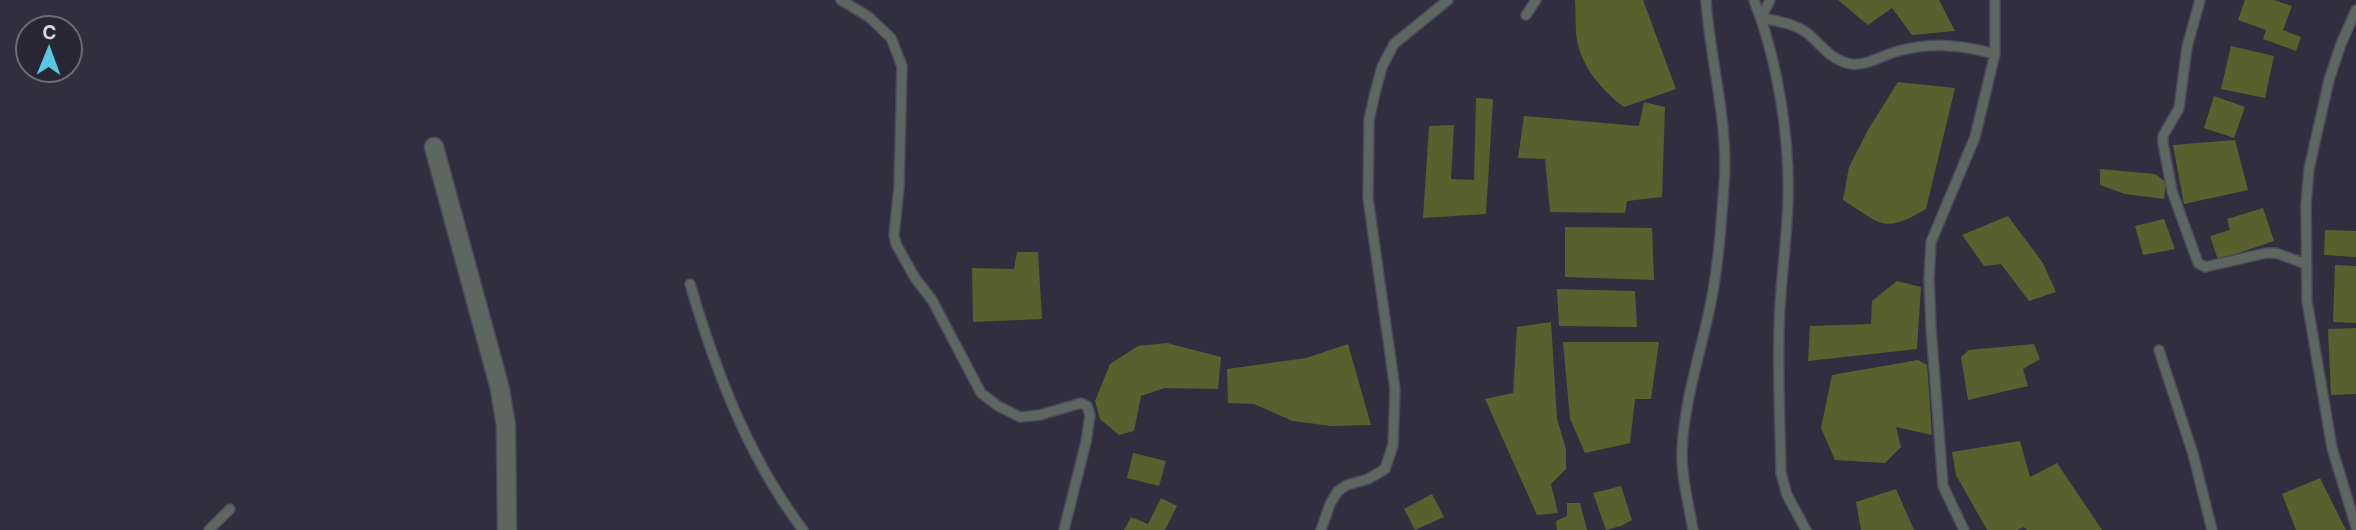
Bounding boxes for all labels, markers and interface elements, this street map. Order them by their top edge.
north arrow [14,14,84,84]
text: С [42,21,57,44]

